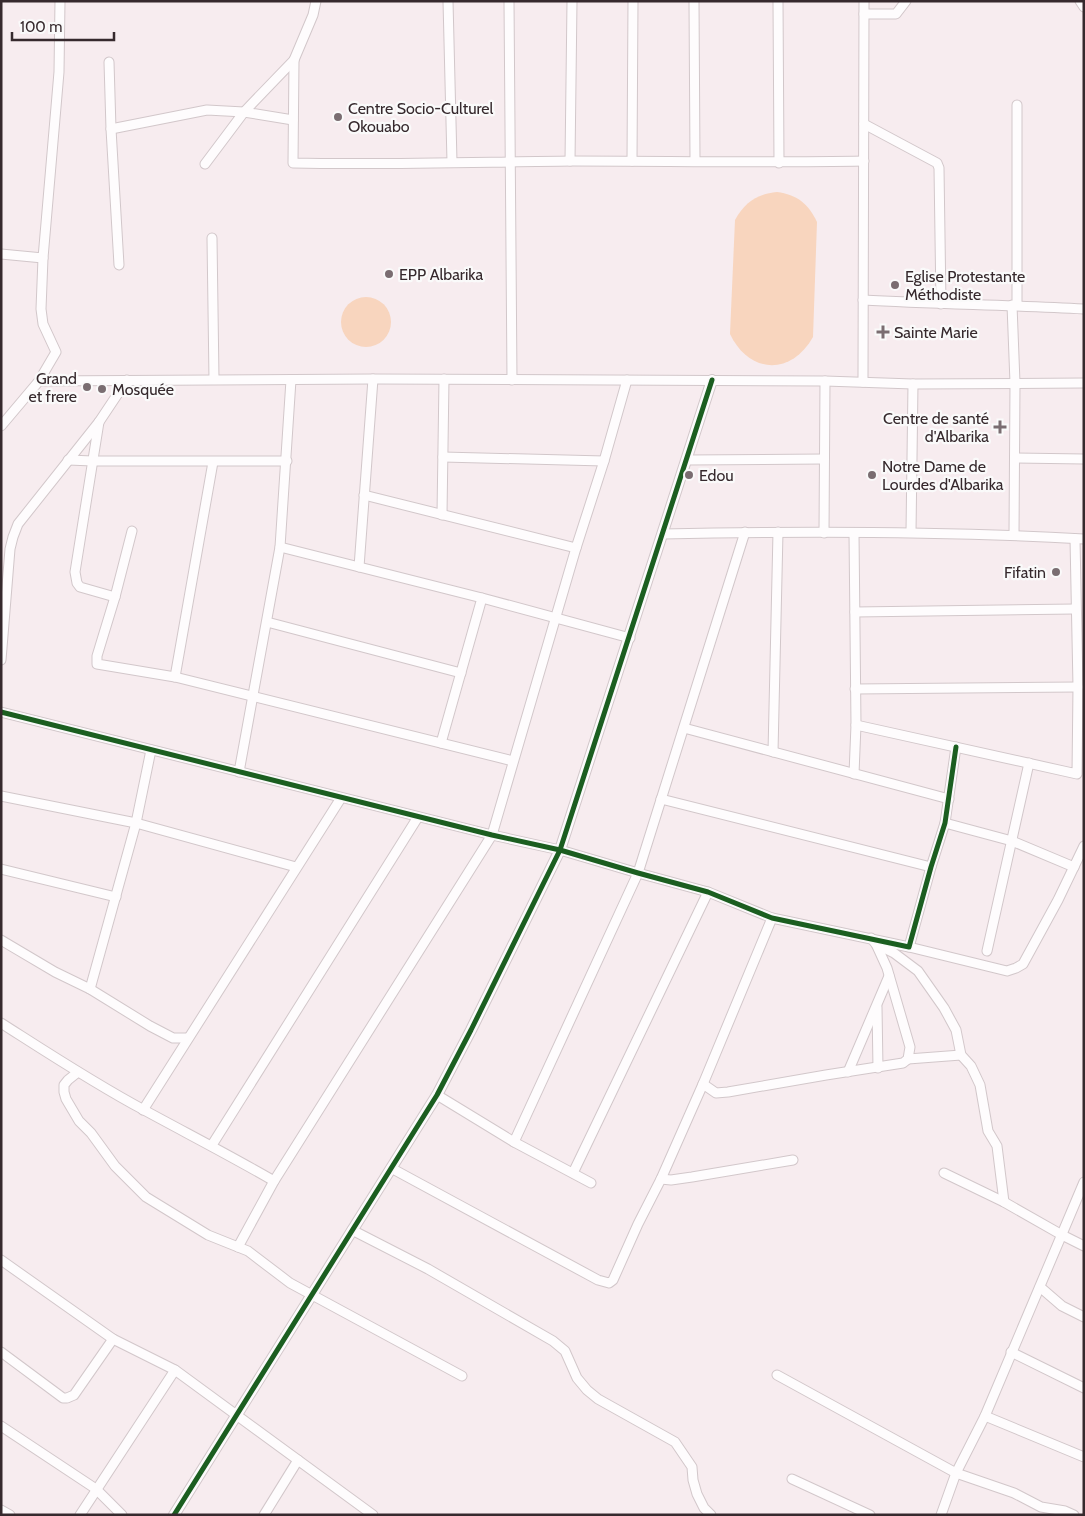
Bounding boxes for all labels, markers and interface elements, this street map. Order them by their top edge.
scale bar [12,10,115,42]
text: 100 m [20,18,62,36]
place label: Centre Socio-Culturel Okouabo [348,99,494,136]
marker: Centre Socio-Culturel Okouabo [332,111,344,123]
place label: EPP Albarika [399,265,483,284]
place label: Eglise Protestante Méthodiste [905,267,1025,304]
marker: EPP Albarika [383,268,395,280]
marker: Eglise Protestante Méthodiste [889,279,901,291]
place label: Sainte Marie [894,323,978,342]
marker: Sainte Marie [876,325,890,339]
place label: Grand et frere [28,369,77,406]
place label: Mosquée [112,380,174,399]
marker: Grand et frere [81,381,93,393]
marker: Mosquée [96,383,108,395]
place label: Centre de santé d'Albarika [883,409,989,446]
marker: Centre de santé d'Albarika [993,420,1007,434]
place label: Notre Dame de Lourdes d'Albarika [882,457,1004,494]
place label: Edou [699,466,734,485]
marker: Edou [683,469,695,481]
marker: Notre Dame de Lourdes d'Albarika [866,469,878,481]
place label: Fifatin [1004,563,1046,582]
marker: Fifatin [1050,566,1062,578]

